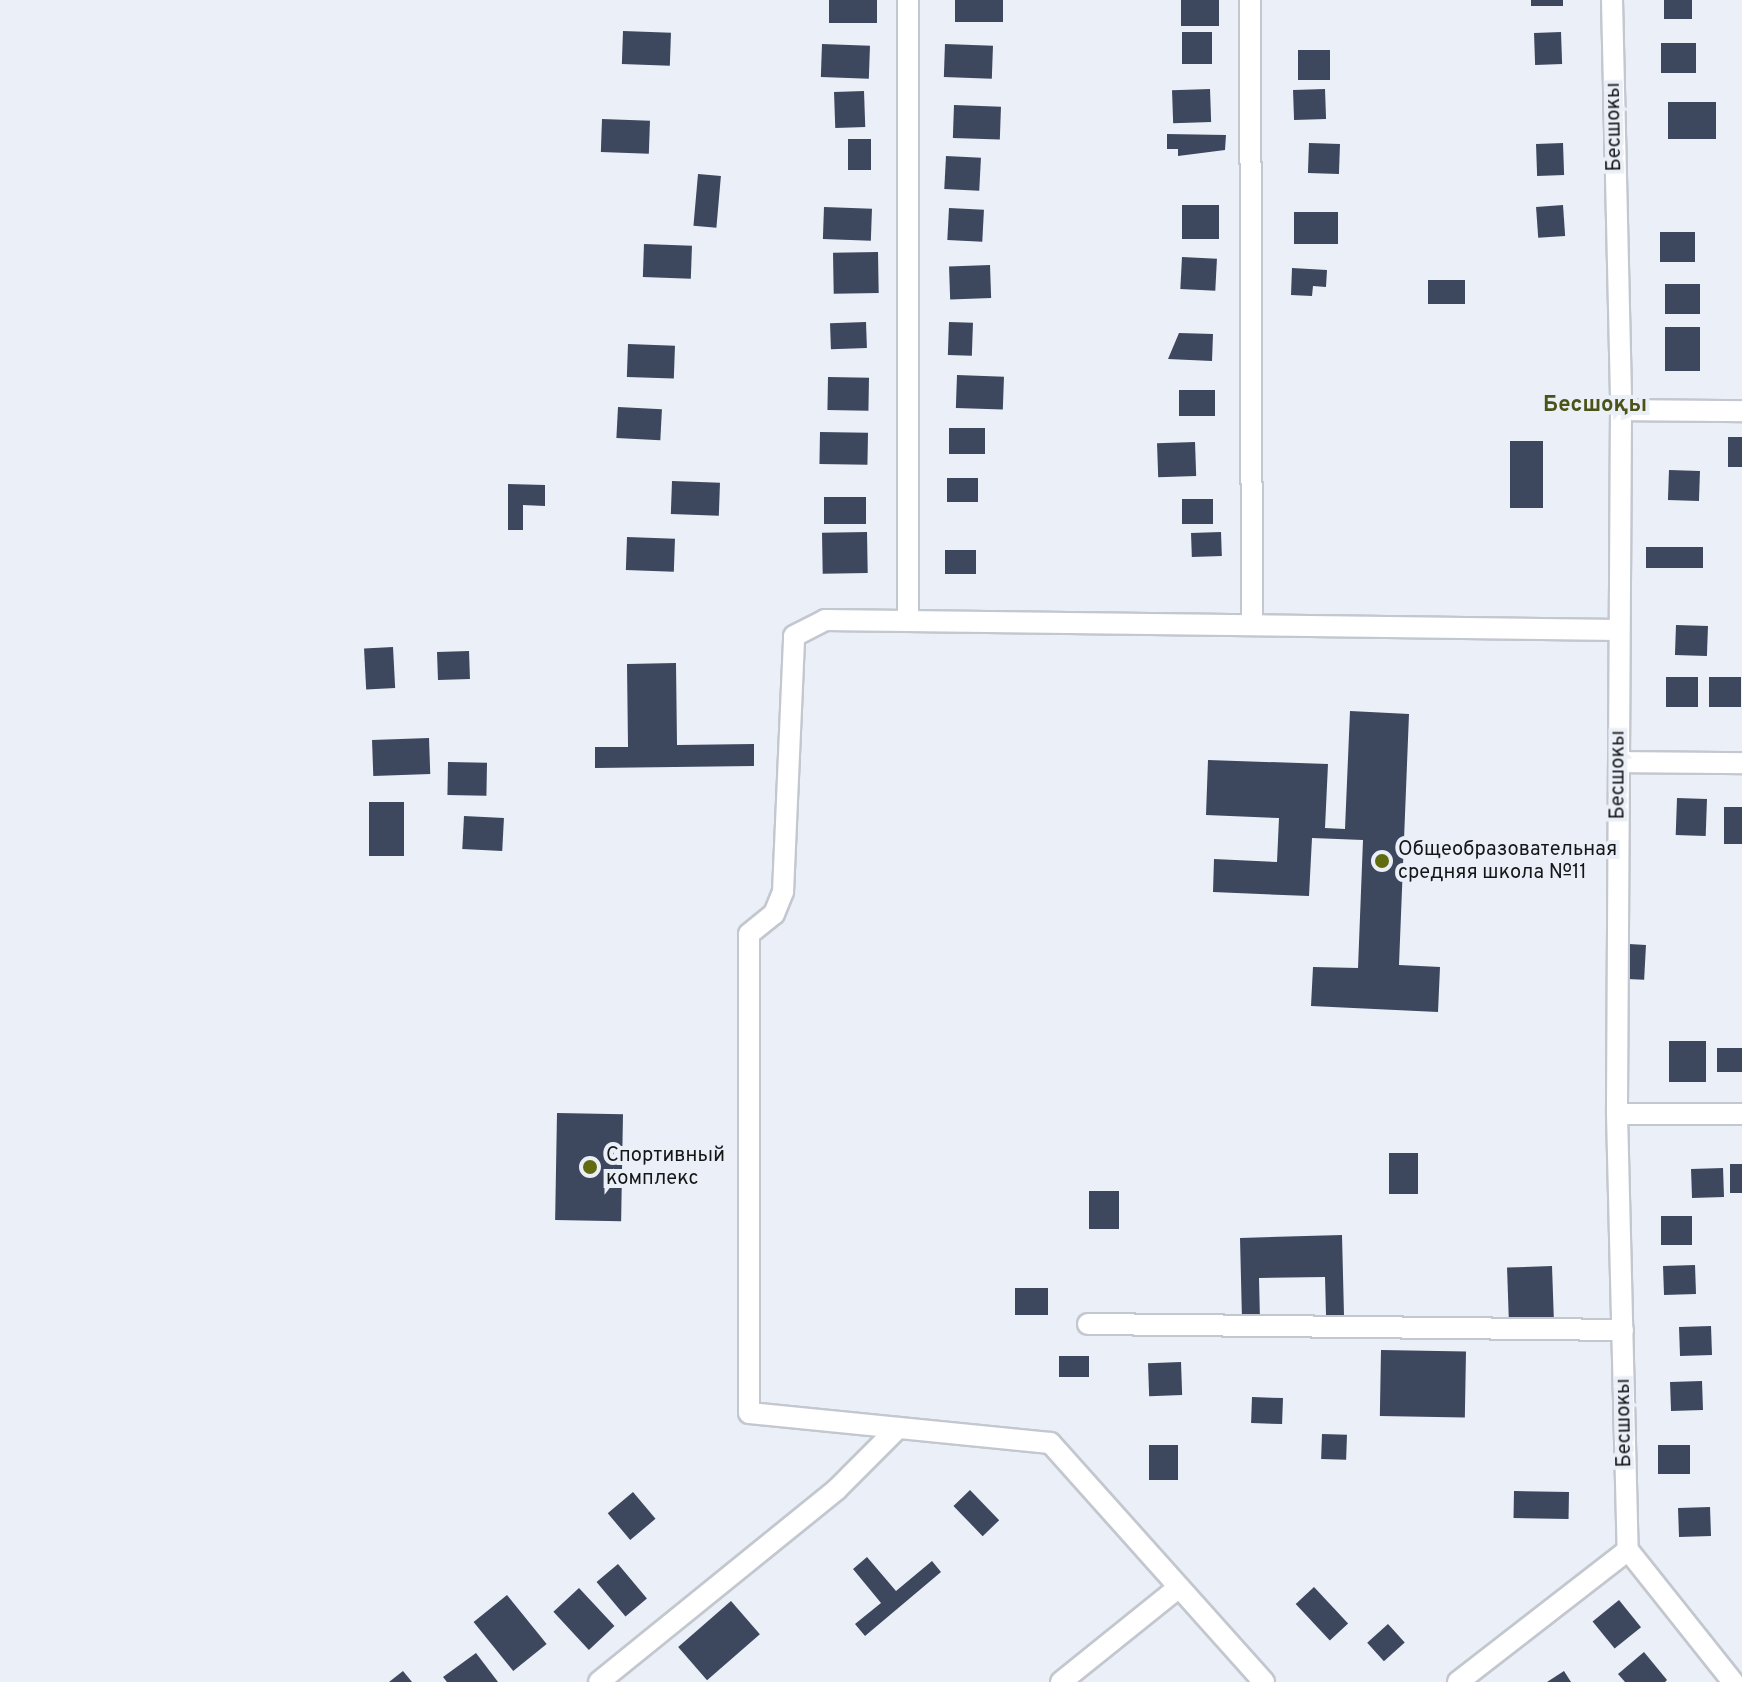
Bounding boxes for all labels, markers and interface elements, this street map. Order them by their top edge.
street label: Бесшокы [1602,82,1628,172]
district label: Бесшоқы [1543,393,1647,419]
street label: Бесшокы [1607,731,1631,819]
place label: Общеобразовательная средняя школа №11 [1398,838,1617,885]
marker: Общеобразовательная средняя школа №11 [1373,852,1391,870]
place label: Спортивный комплекс [606,1144,725,1191]
marker: Спортивный комплекс [581,1158,599,1176]
street label: Бесшокы [1612,1378,1638,1468]

